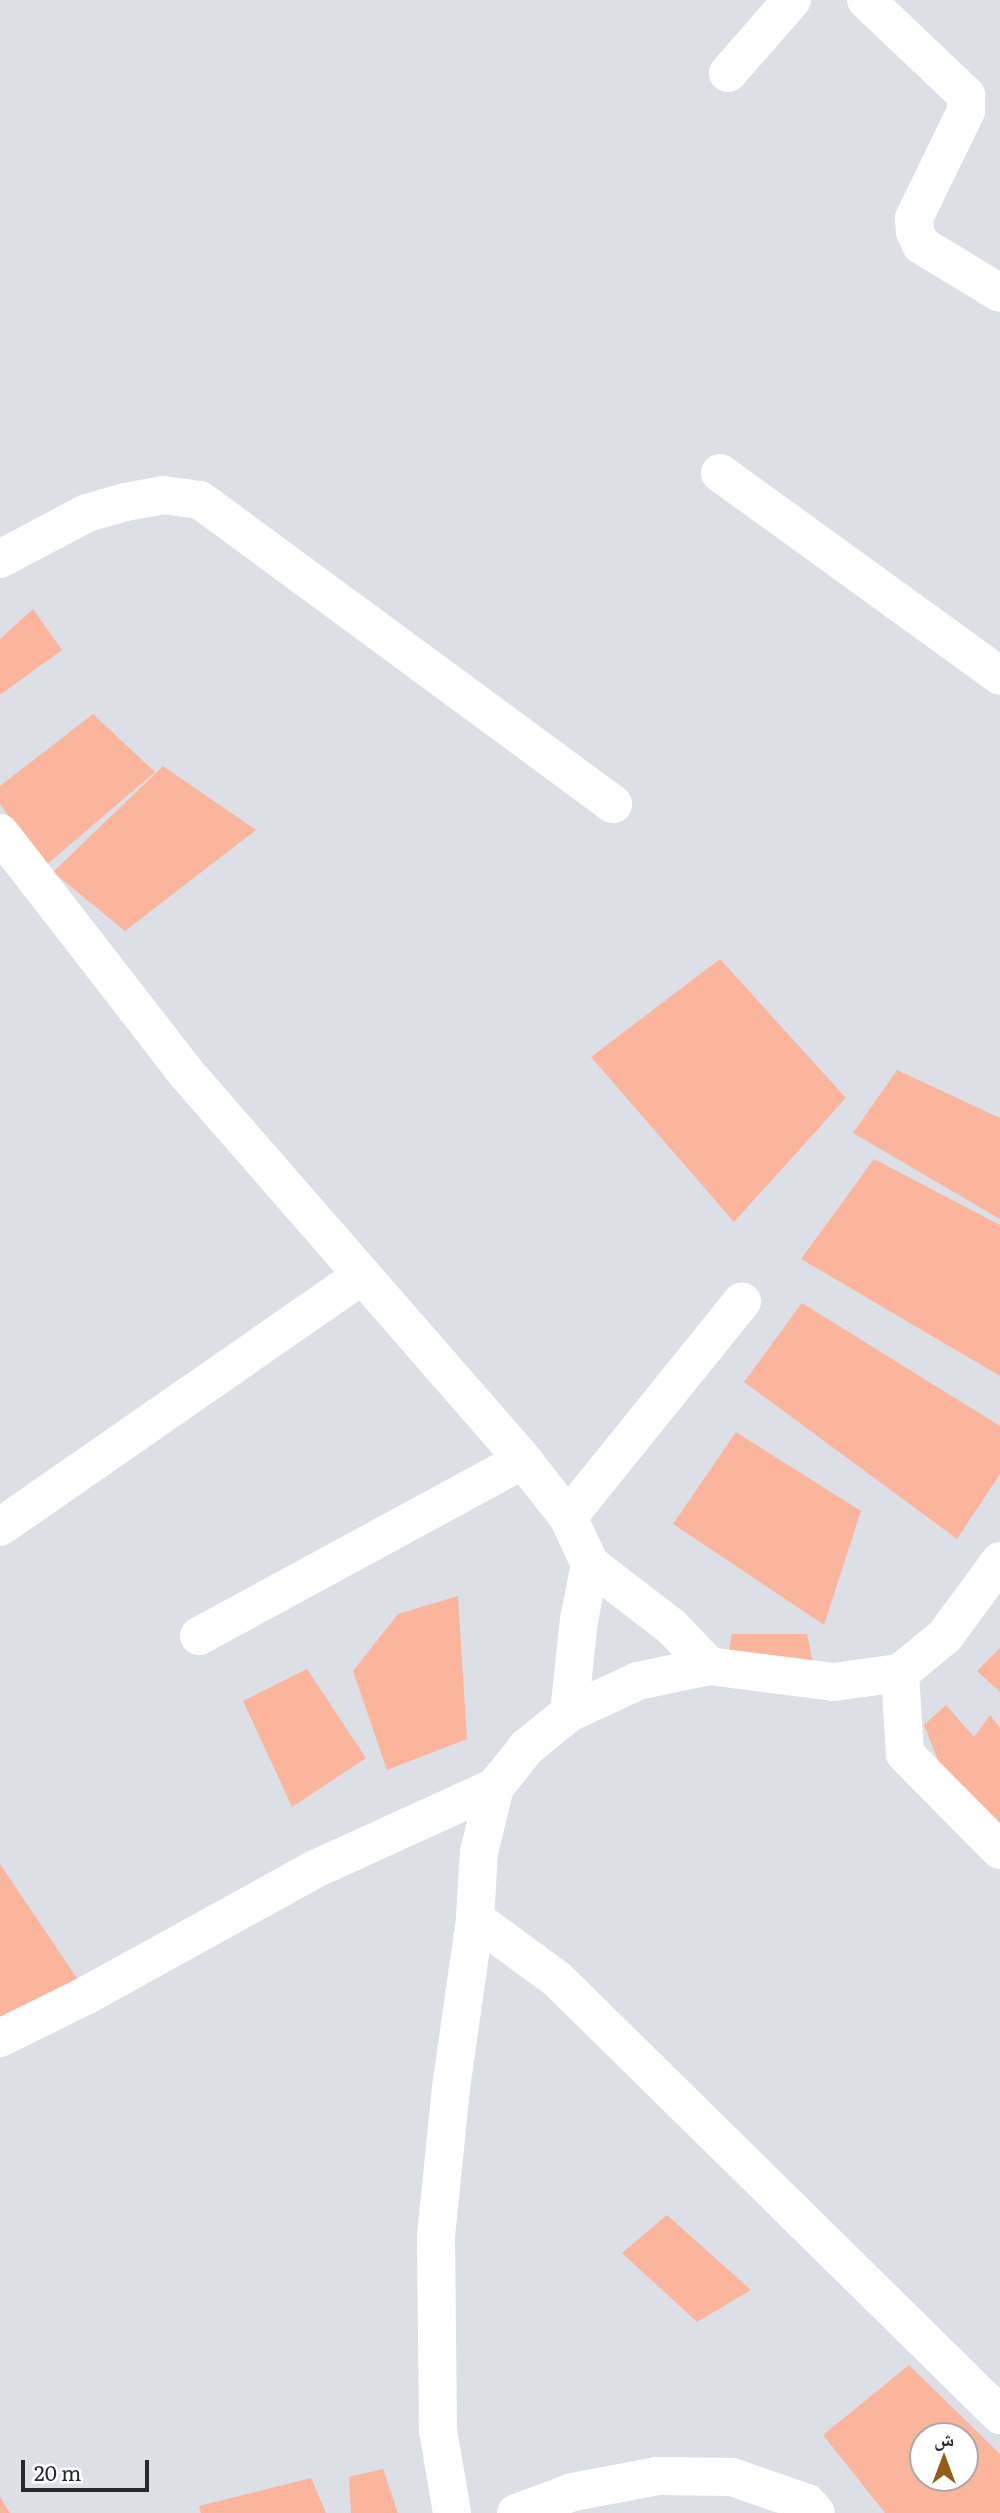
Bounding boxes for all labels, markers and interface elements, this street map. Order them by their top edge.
north arrow [909,2422,979,2492]
text: ش [934,2424,954,2452]
scale bar [24,2446,152,2490]
text: 20 m [34,2456,81,2487]

